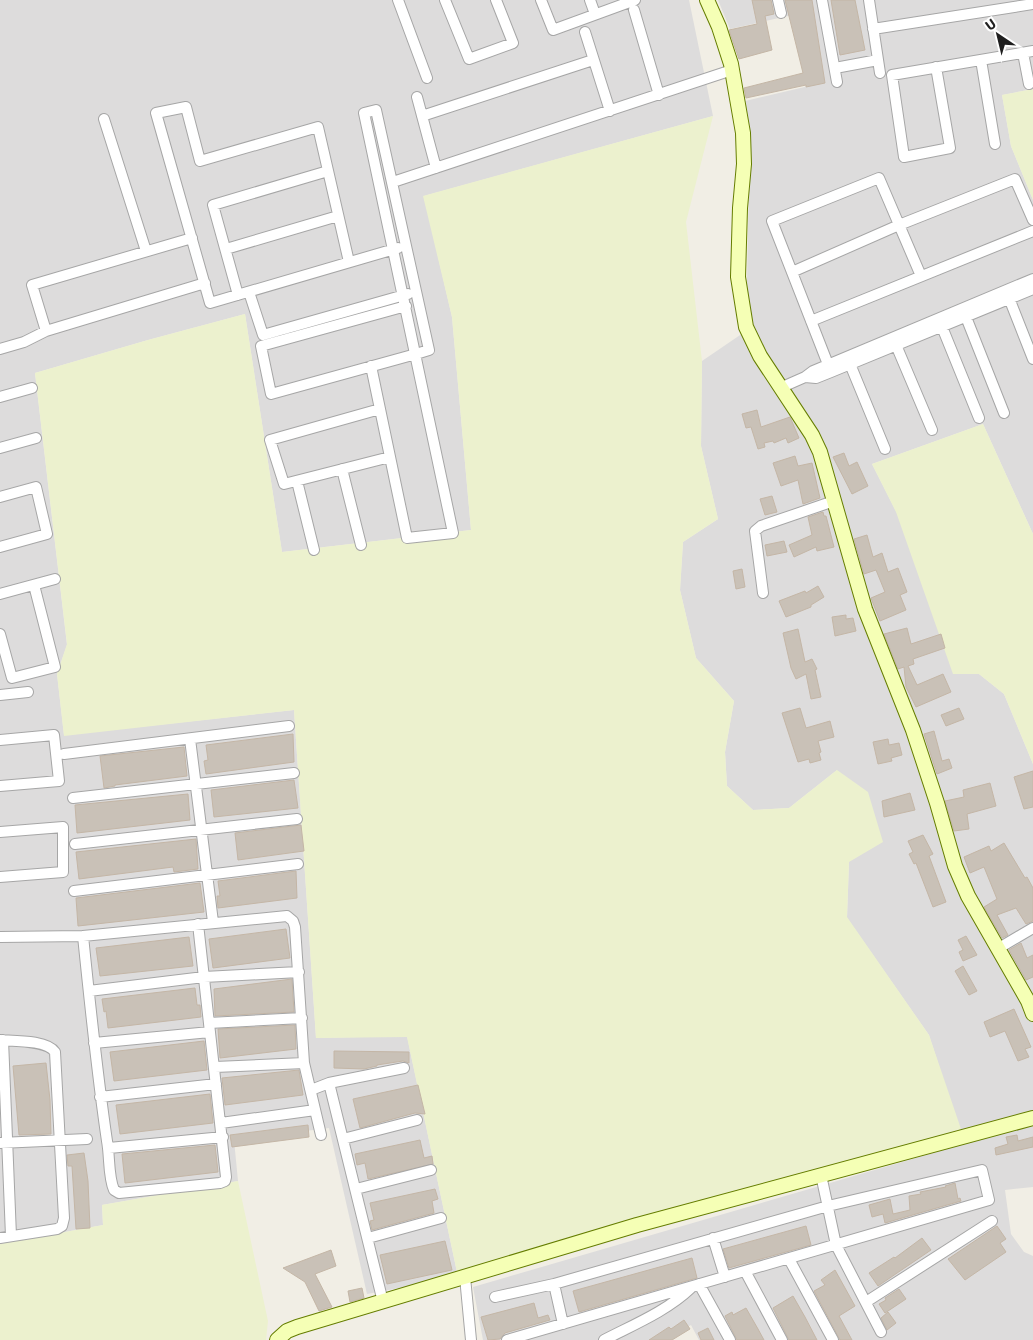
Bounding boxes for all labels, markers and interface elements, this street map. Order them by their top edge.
north arrow [973,10,1023,60]
text: U [982,15,1000,34]

